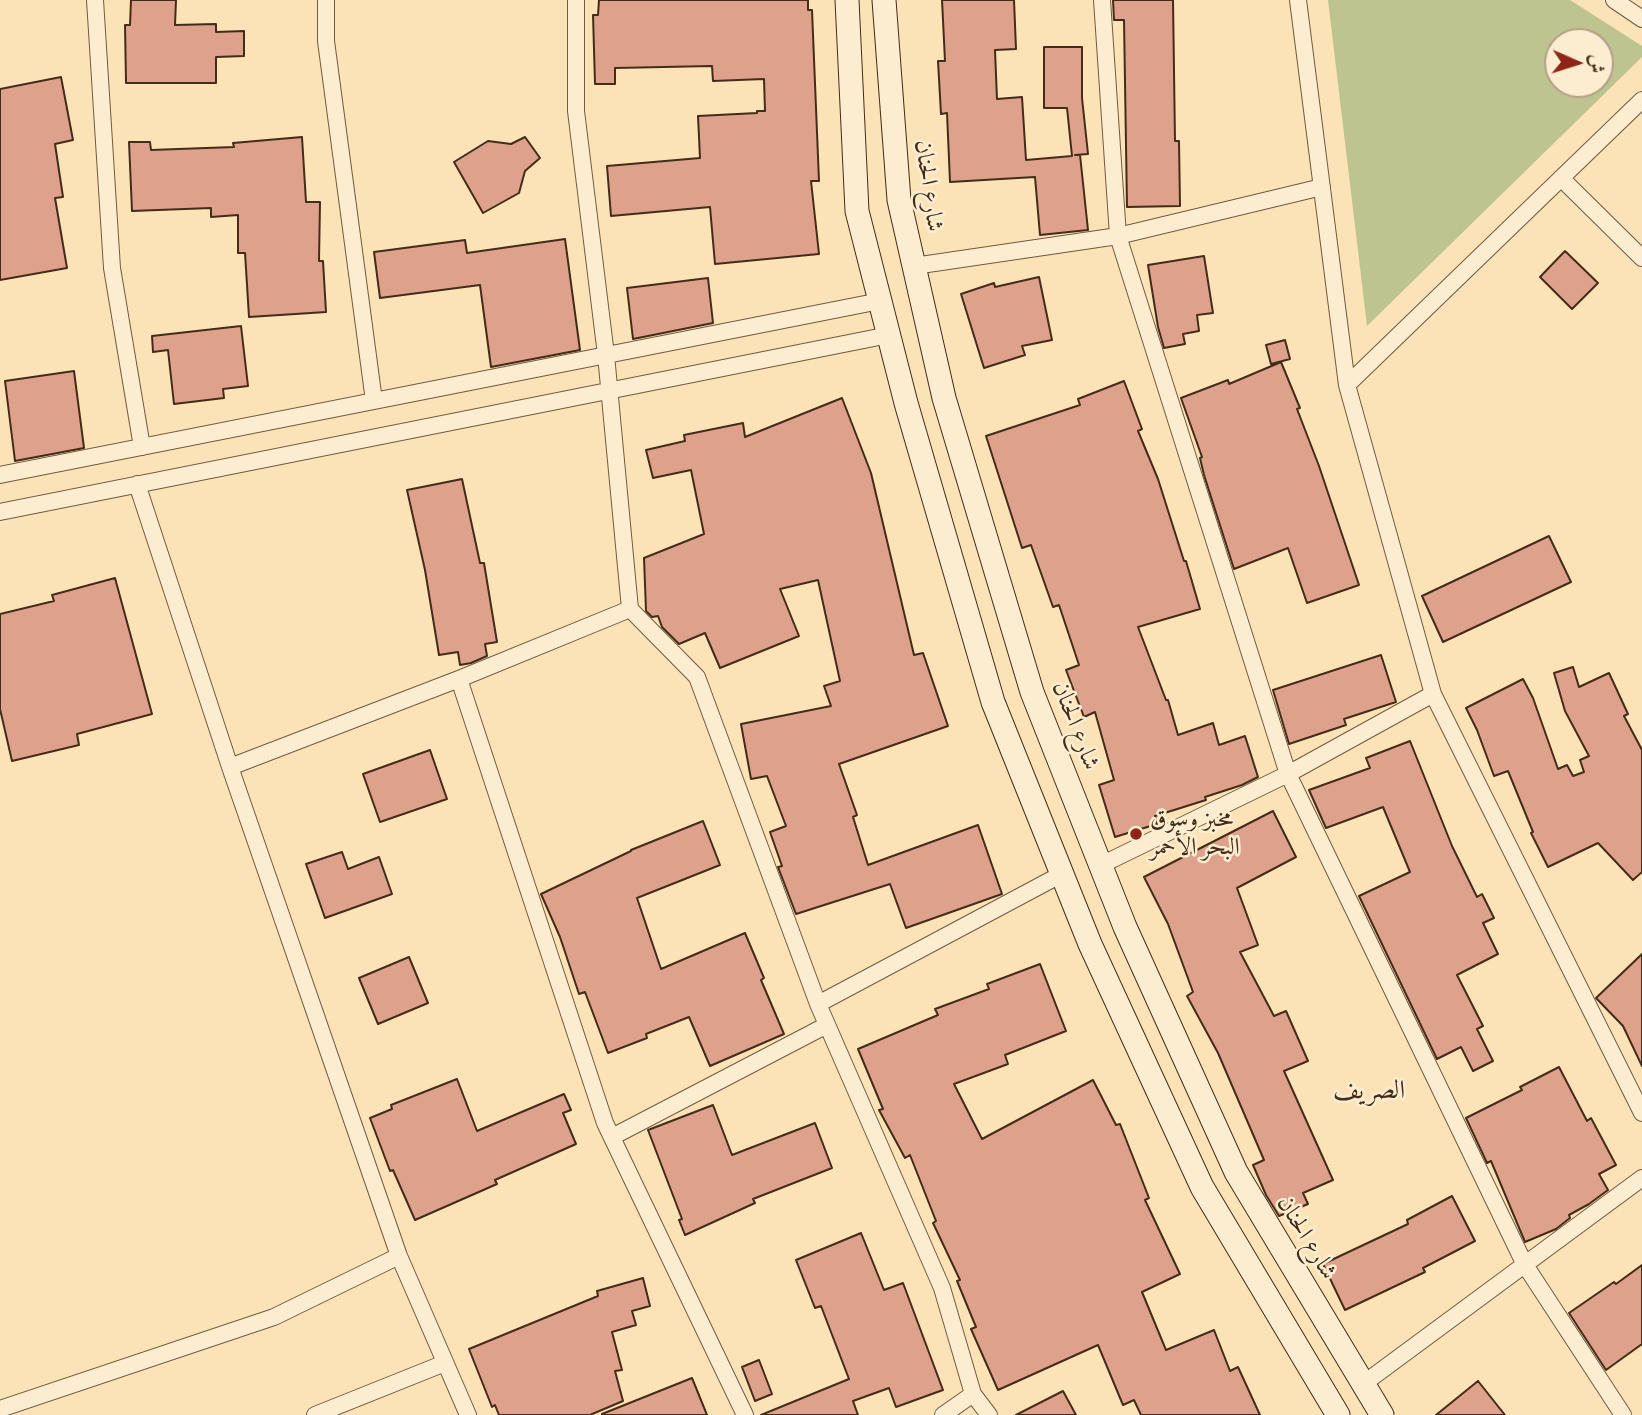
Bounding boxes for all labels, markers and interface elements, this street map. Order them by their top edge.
north arrow [1544,28,1614,98]
text: ش [1584,54,1612,74]
street label: شارع الحنان [907,138,949,234]
street label: شارع الحنان [1045,678,1105,774]
place label: مخبز وسوق البحر الأحمر [1150,806,1240,862]
marker: مخبز وسوق البحر الأحمر [1128,826,1144,842]
district label: الصريف [1333,1075,1405,1107]
street label: شارع الحنان [1270,1191,1342,1285]

